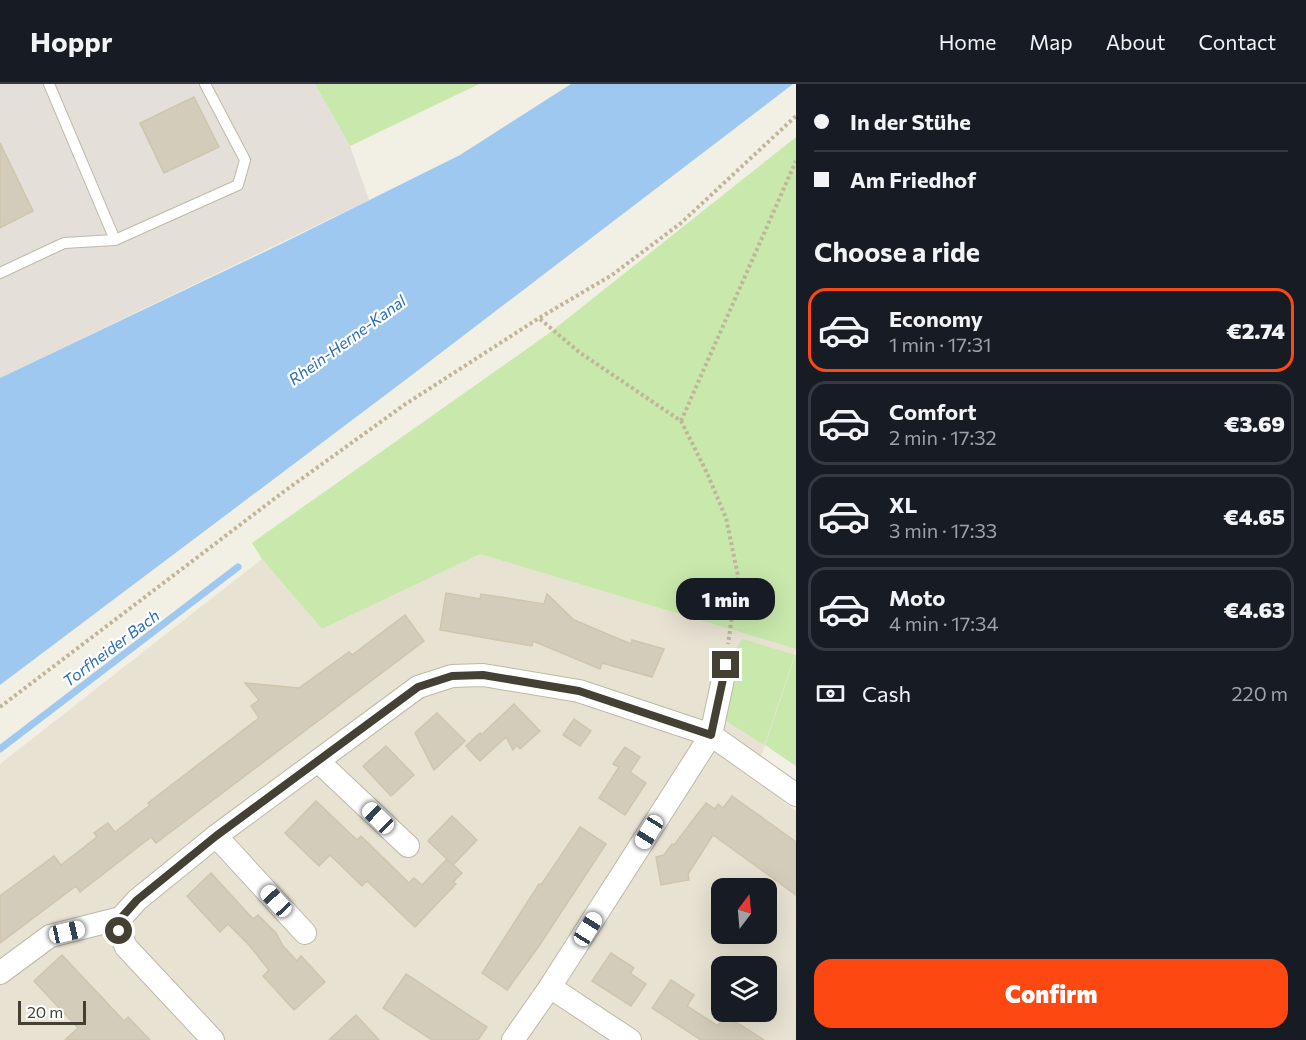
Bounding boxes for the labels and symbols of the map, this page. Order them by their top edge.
water label: Rhein-Herne-Kanal [284,290,410,389]
callout: 1 min [676,578,776,620]
water label: Torfheider Bach [59,605,163,690]
route end [712,651,739,678]
car [359,799,397,837]
car [632,812,666,852]
north arrow [711,878,777,944]
car [257,882,295,920]
car [571,909,605,949]
route start [105,917,132,944]
car [47,919,87,945]
scale bar [18,998,86,1026]

